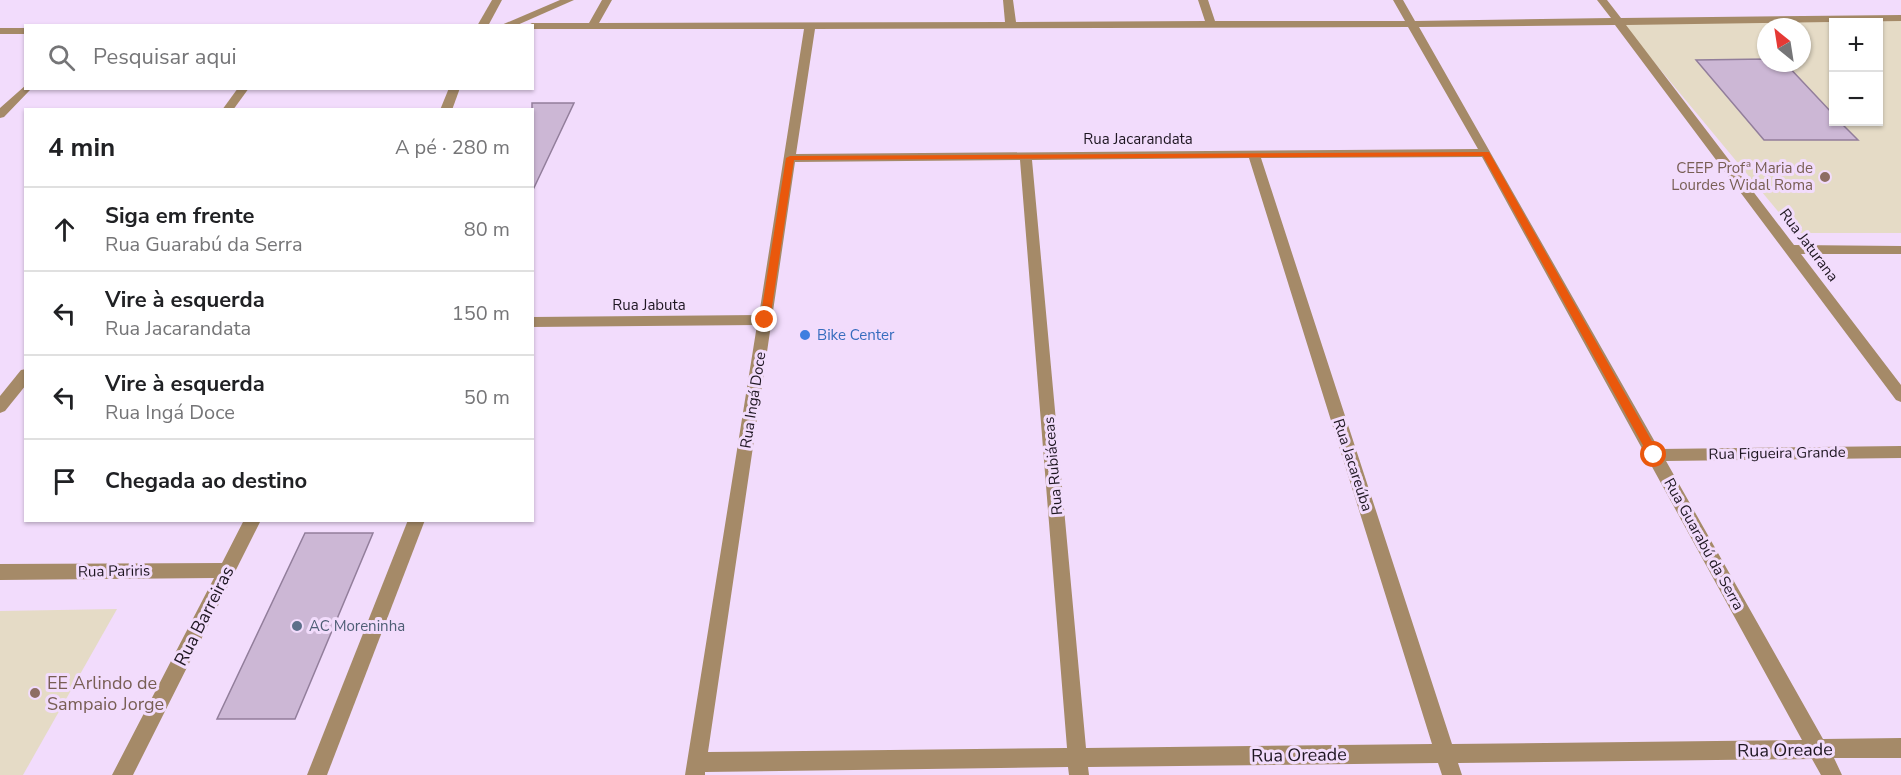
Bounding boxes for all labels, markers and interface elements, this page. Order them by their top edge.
north arrow [1757,18,1811,72]
map controls [1829,18,1883,126]
button: + [1829,18,1883,72]
search box [24,24,534,90]
icon: search [45,41,78,74]
text: Pesquisar aqui [93,42,237,72]
button: − [1829,72,1883,126]
street label: Rua Jacarandata [1083,129,1193,149]
text: 4 min [48,130,115,165]
text: A pé · 280 m [395,134,510,161]
place label: CEEP Profª Maria de Lourdes Widal Roma [1671,158,1813,195]
marker: CEEP Profª Maria de Lourdes Widal Roma [1818,170,1832,184]
text: Siga em frente [105,201,254,231]
street label: Rua Jaturana [1775,204,1843,286]
icon: ahead [48,213,81,246]
text: 80 m [464,216,510,243]
text: Rua Guarabú da Serra [105,231,303,258]
text: Vire à esquerda [105,285,265,315]
street label: Rua Jabuta [612,295,686,315]
icon: left [48,297,81,330]
text: 150 m [452,300,510,327]
route end [751,306,777,332]
text: Rua Jacarandata [105,315,251,342]
place label: Bike Center [817,325,895,345]
marker: Bike Center [798,328,812,342]
street label: Rua Ingá Doce [735,350,771,450]
text: Vire à esquerda [105,369,265,399]
icon: left [48,381,81,414]
text: 50 m [464,384,510,411]
text: Rua Ingá Doce [105,399,235,426]
street label: Rua Rubiáceas [1039,416,1067,516]
street label: Rua Jacareúba [1329,416,1377,514]
route start [1640,441,1666,467]
street label: Rua Figueira Grande [1708,442,1846,464]
icon: arrive [48,465,81,498]
text: Chegada ao destino [105,466,307,496]
street label: Rua Guarabú da Serra [1659,474,1749,614]
street label: Rua Pariris [78,560,150,582]
street label: Rua Barreiras [169,562,239,670]
place label: AC Moreninha [309,616,405,636]
marker: AC Moreninha [290,619,304,633]
place label: EE Arlindo de Sampaio Jorge [47,671,164,716]
marker: EE Arlindo de Sampaio Jorge [28,686,42,700]
street label: Rua Oreade [1737,737,1833,763]
street label: Rua Oreade [1251,742,1347,768]

